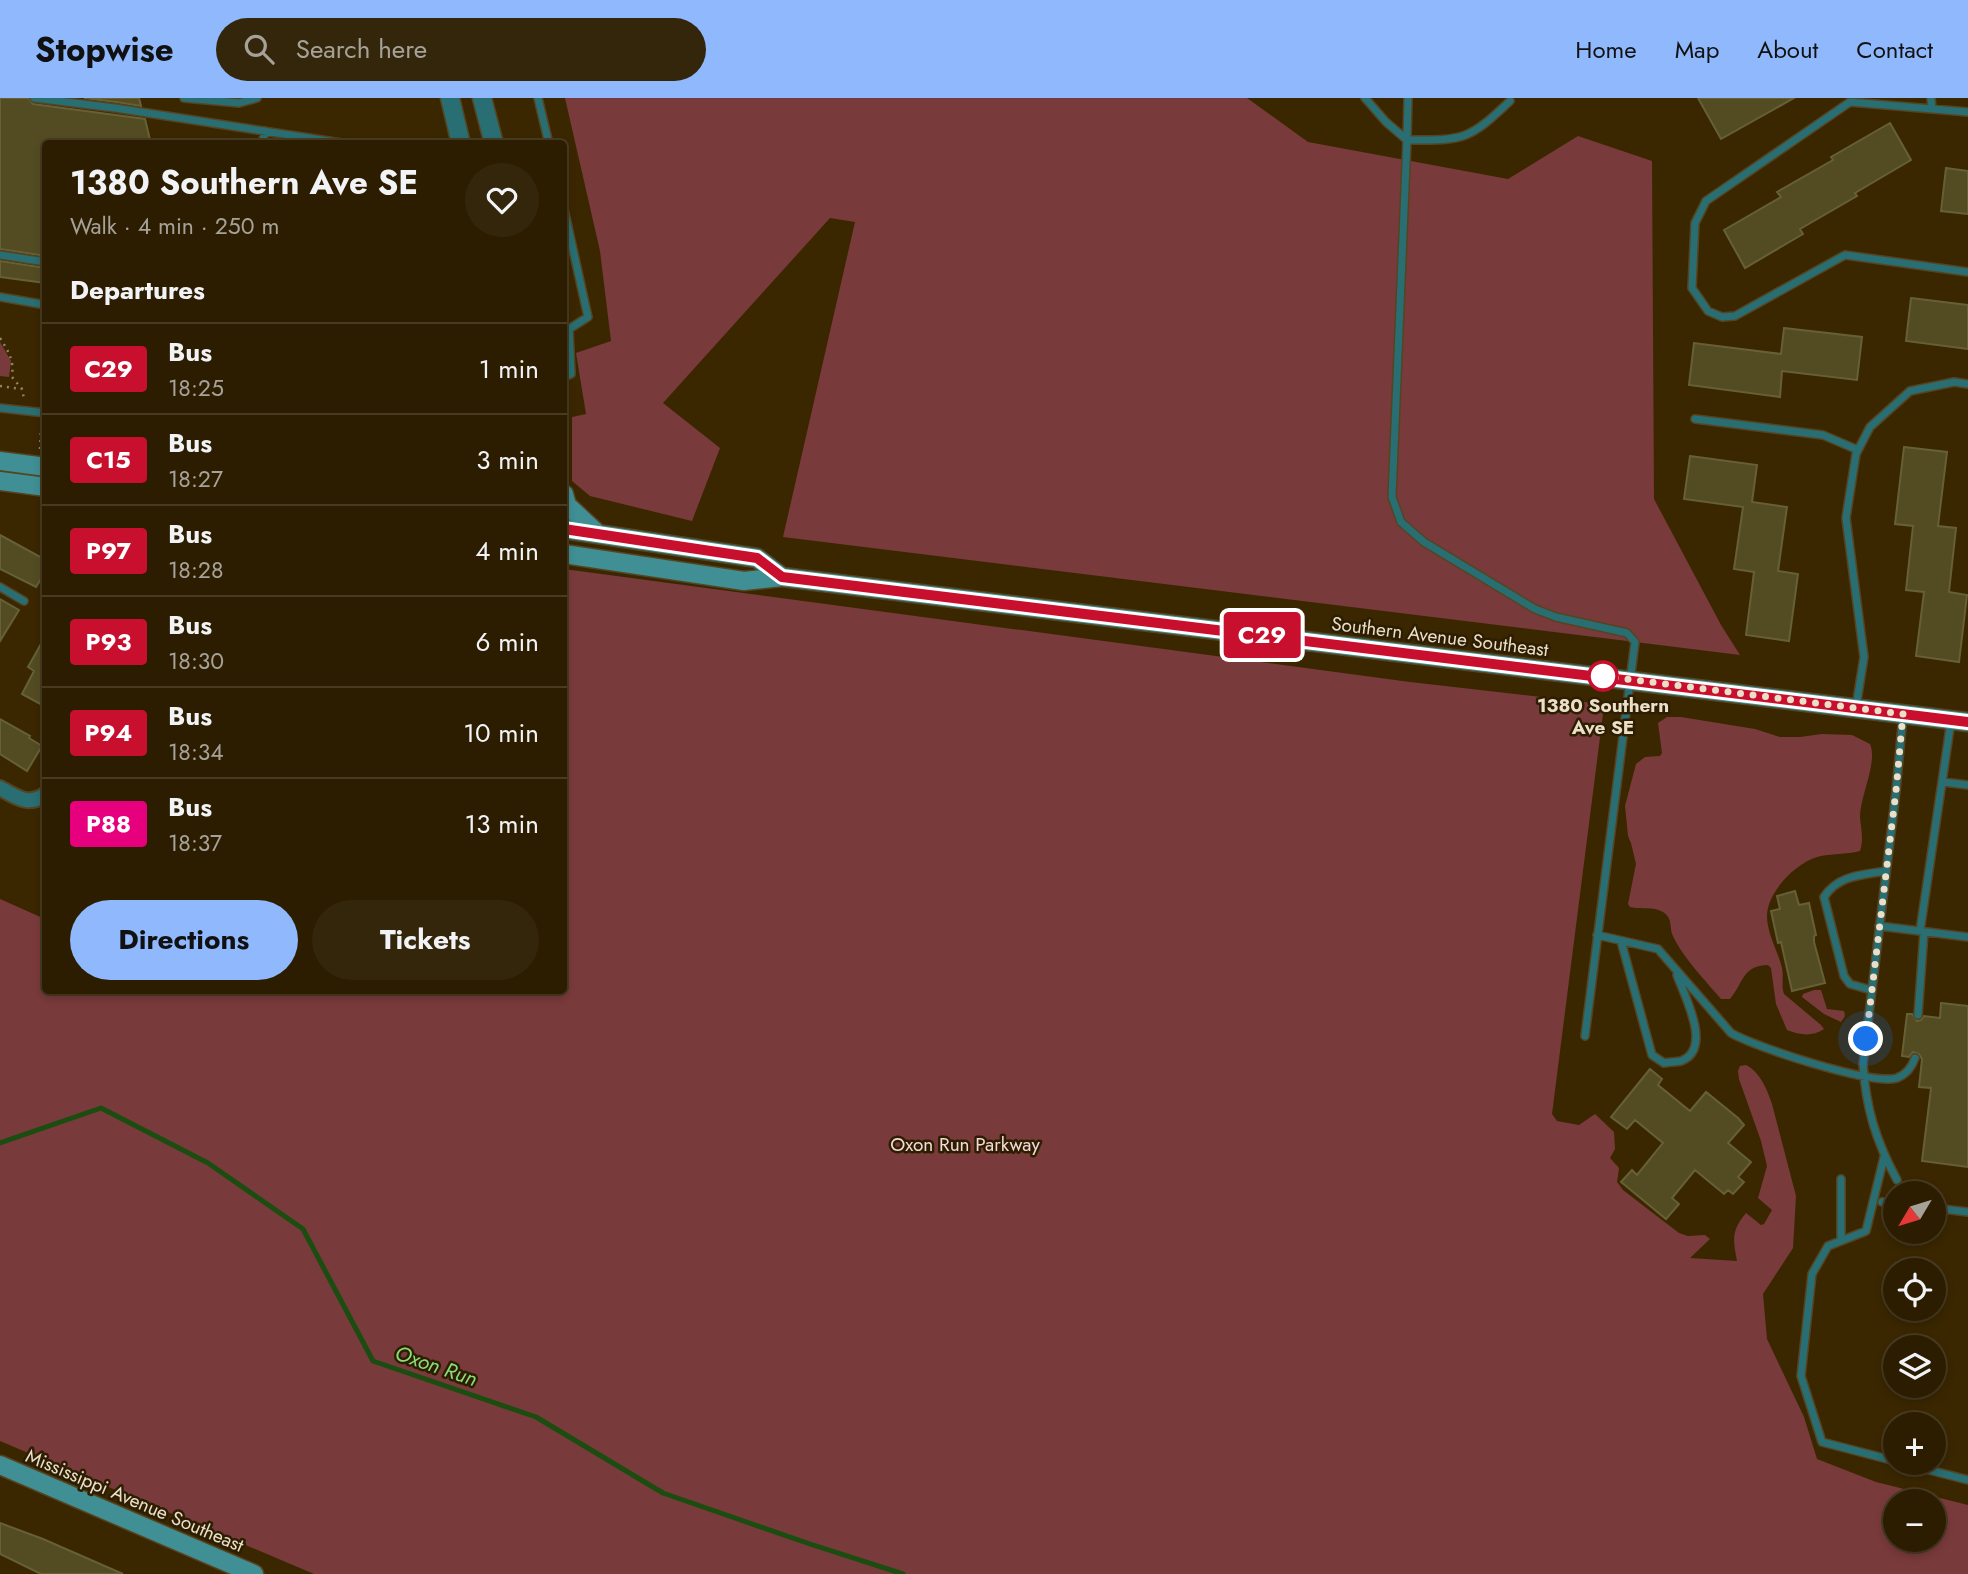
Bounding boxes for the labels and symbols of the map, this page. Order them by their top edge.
street label: Southern Avenue Southeast [1330,610,1550,663]
line badge: C29 [1222,612,1302,658]
marker: 1380 Southern Ave SE [1588,661,1618,691]
place label: 1380 Southern Ave SE [1537,692,1669,741]
your location [1848,1021,1883,1056]
park label: Oxon Run Parkway [890,1131,1040,1158]
north arrow [1883,1181,1946,1244]
water label: Oxon Run [391,1338,481,1394]
street label: Mississippi Avenue Southeast [22,1442,248,1559]

